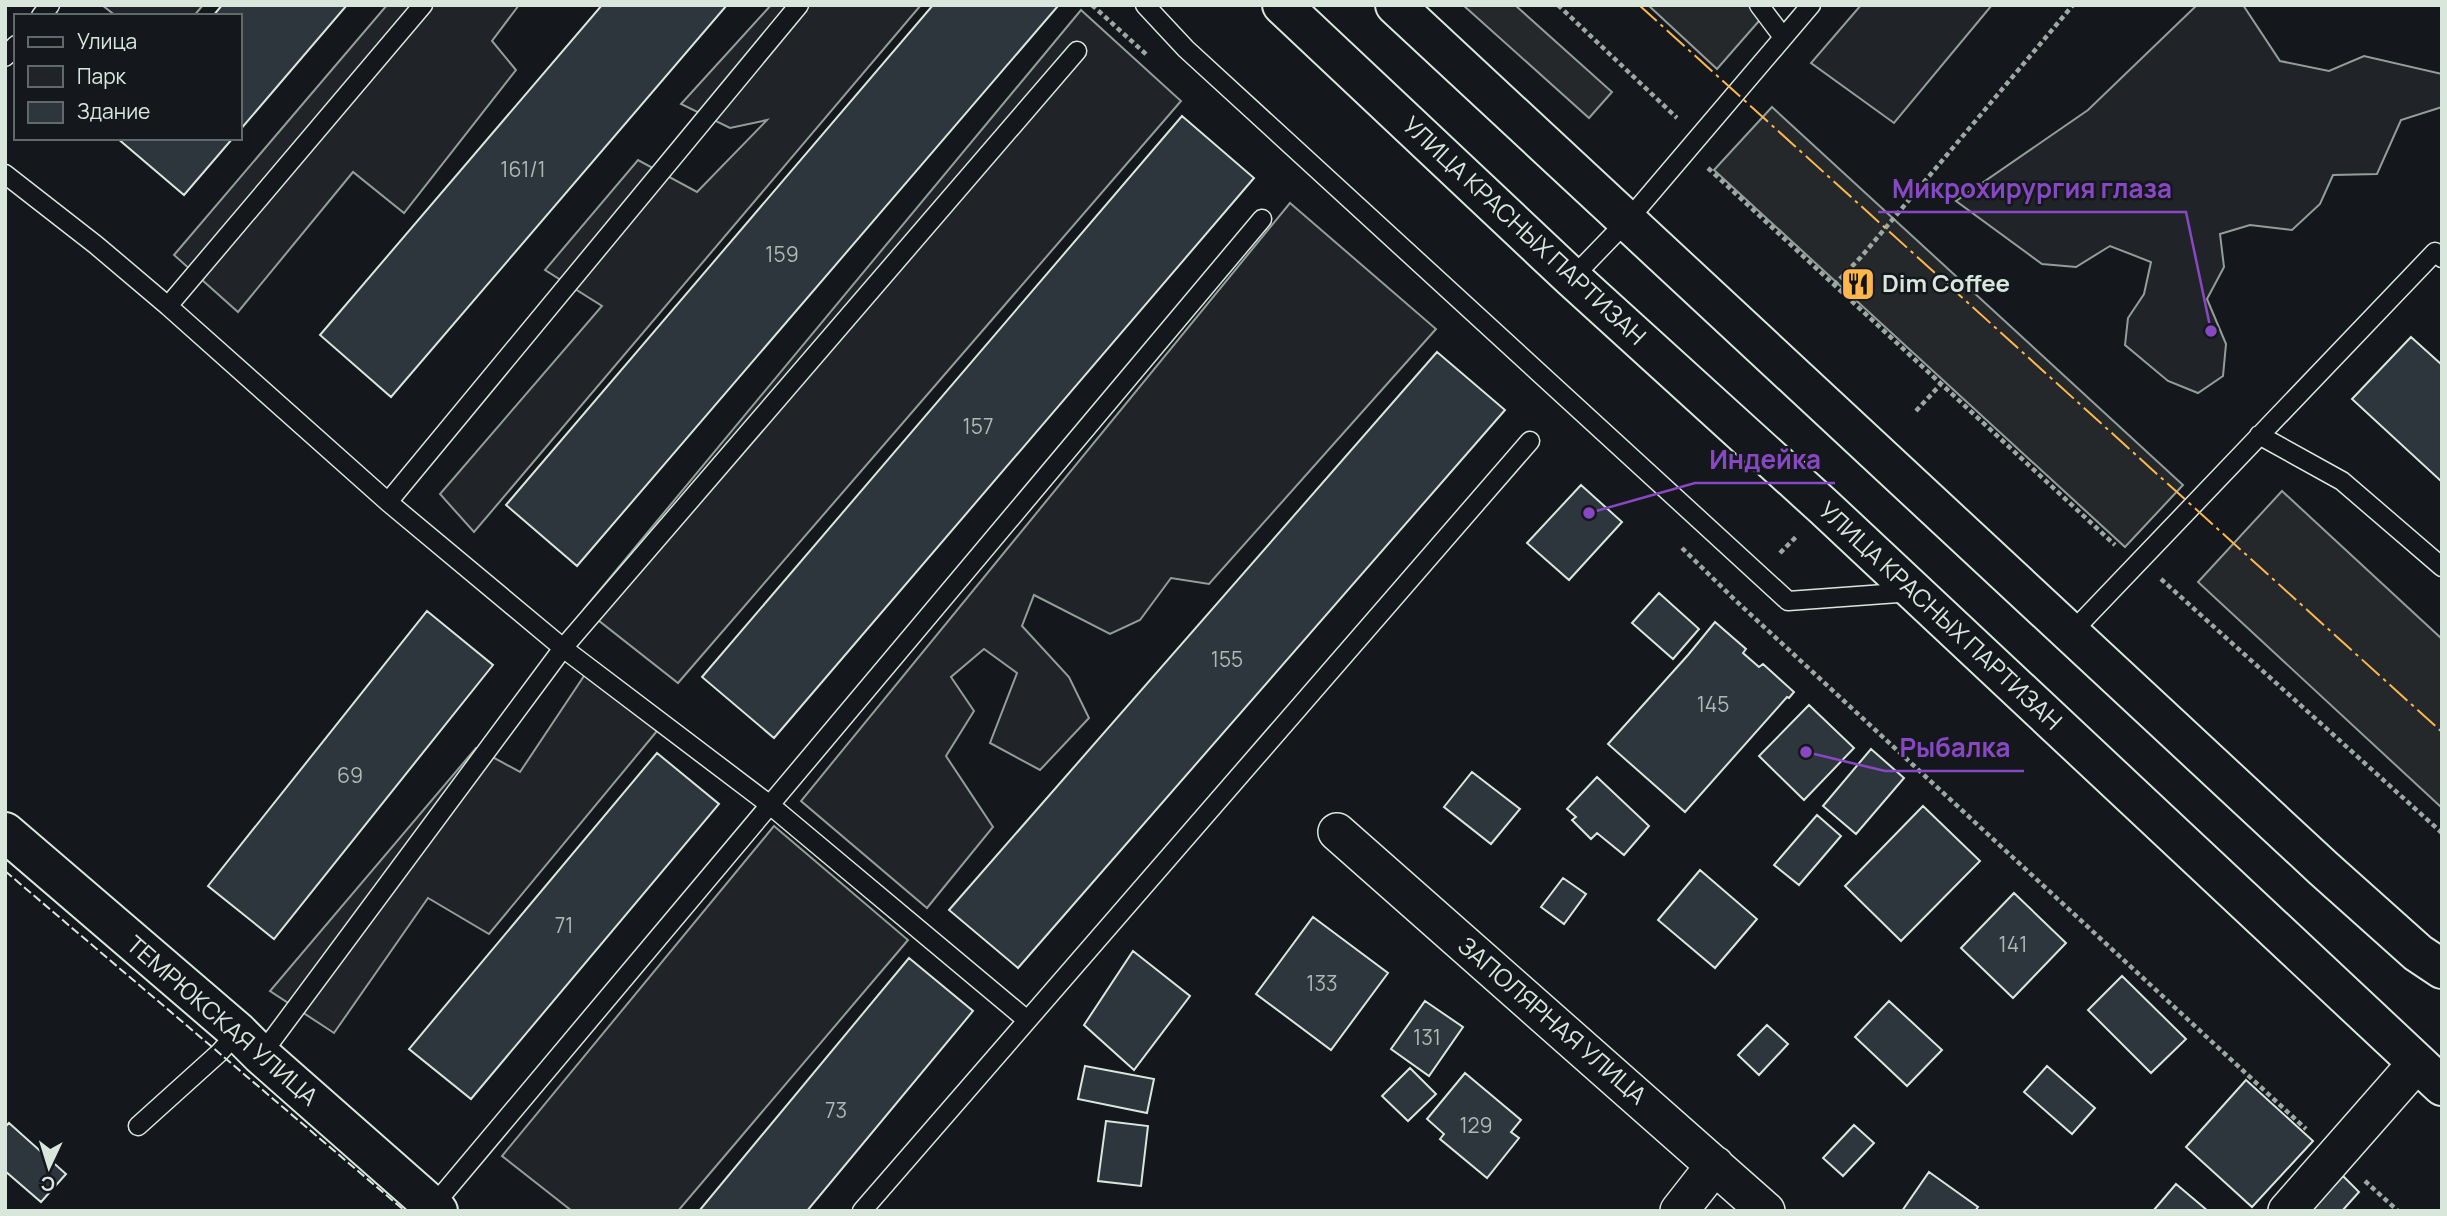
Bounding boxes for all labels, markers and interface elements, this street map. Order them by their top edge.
legend [14,14,242,140]
text: Улица [77,27,137,55]
text: Парк [77,62,127,90]
text: Здание [77,97,150,125]
street label: УЛИЦА КРАСНЫХ ПАРТИЗАН [1396,108,1654,352]
house number: 161/1 [500,155,546,183]
callout: Микрохирургия глаза [1878,165,2186,212]
text: Микрохирургия глаза [1892,170,2172,206]
house number: 159 [765,240,799,268]
restaurant icon: Dim Coffee [1839,265,1877,303]
place label: Dim Coffee [1882,266,2010,299]
house number: 157 [963,412,993,440]
callout: Индейка [1695,436,1835,483]
text: Индейка [1709,441,1821,477]
street label: УЛИЦА КРАСНЫХ ПАРТИЗАН [1812,493,2070,737]
house number: 155 [1211,645,1243,673]
house number: 145 [1697,690,1729,718]
callout: Рыбалка [1885,724,2024,771]
text: Рыбалка [1899,729,2011,765]
house number: 69 [337,761,363,789]
house number: 71 [555,911,573,939]
street label: ТЕМРЮКСКАЯ УЛИЦА [120,928,326,1112]
street label: ЗАПОЛЯРНАЯ УЛИЦА [1452,929,1654,1111]
house number: 141 [1999,930,2027,958]
house number: 133 [1306,969,1338,997]
house number: 131 [1413,1023,1441,1051]
house number: 73 [825,1096,847,1124]
house number: 129 [1459,1111,1493,1139]
north arrow [14,1132,84,1202]
text: С [40,1171,56,1197]

